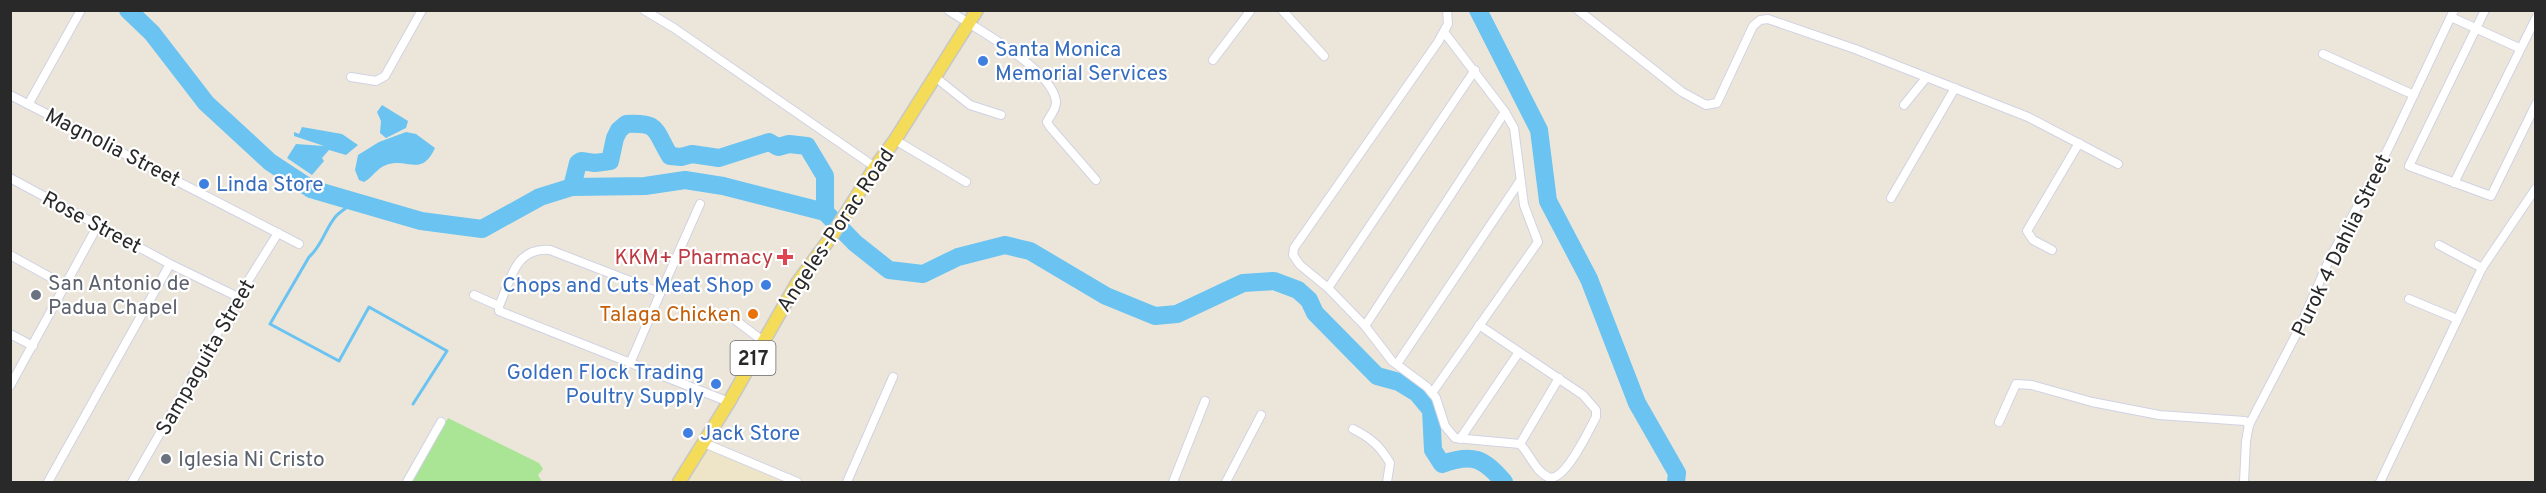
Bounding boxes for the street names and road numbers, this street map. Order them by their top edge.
street label: Magnolia Street [40,103,184,194]
street label: Angeles-Porac Road [771,144,901,318]
street label: Purok 4 Dahlia Street [2286,150,2398,341]
street label: Rose Street [37,186,146,261]
street label: Sampaguita Street [151,275,262,441]
road number: 217 [730,341,776,375]

